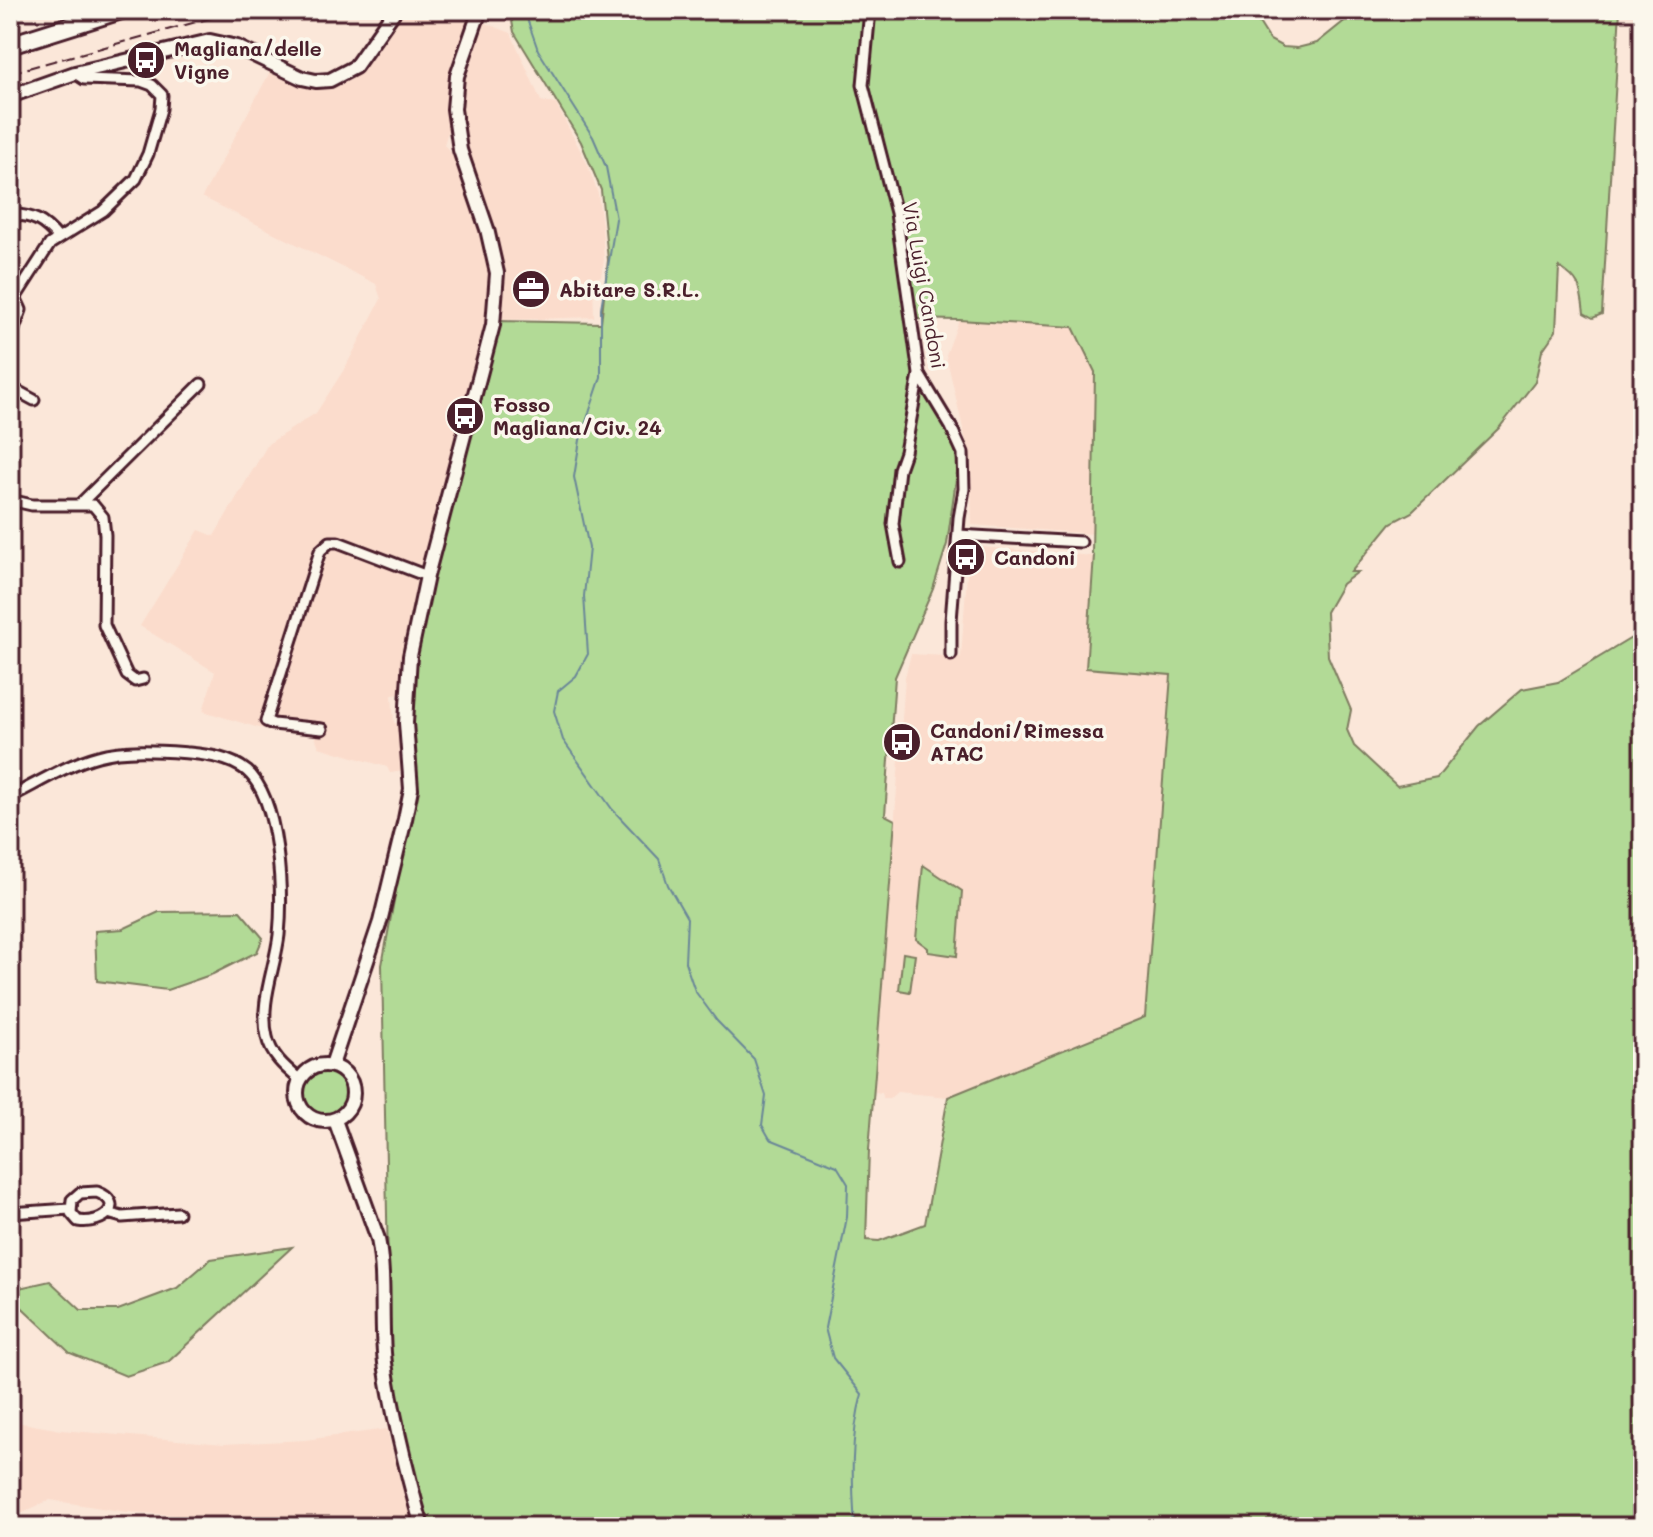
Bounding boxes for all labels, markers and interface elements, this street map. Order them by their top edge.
place label: Magliana/delle Vigne [174,35,322,84]
bus stop icon: Magliana/delle Vigne [125,39,167,81]
street label: Via Luigi Candoni [898,199,952,371]
office icon: Abitare S.R.L. [510,268,552,310]
place label: Abitare S.R.L. [559,276,700,302]
place label: Fosso Magliana/Civ. 24 [493,391,662,440]
bus stop icon: Fosso Magliana/Civ. 24 [444,395,486,437]
bus stop icon: Candoni [945,536,987,578]
place label: Candoni [994,544,1076,570]
place label: Candoni/Rimessa ATAC [930,717,1104,766]
bus stop icon: Candoni/Rimessa ATAC [881,721,923,763]

